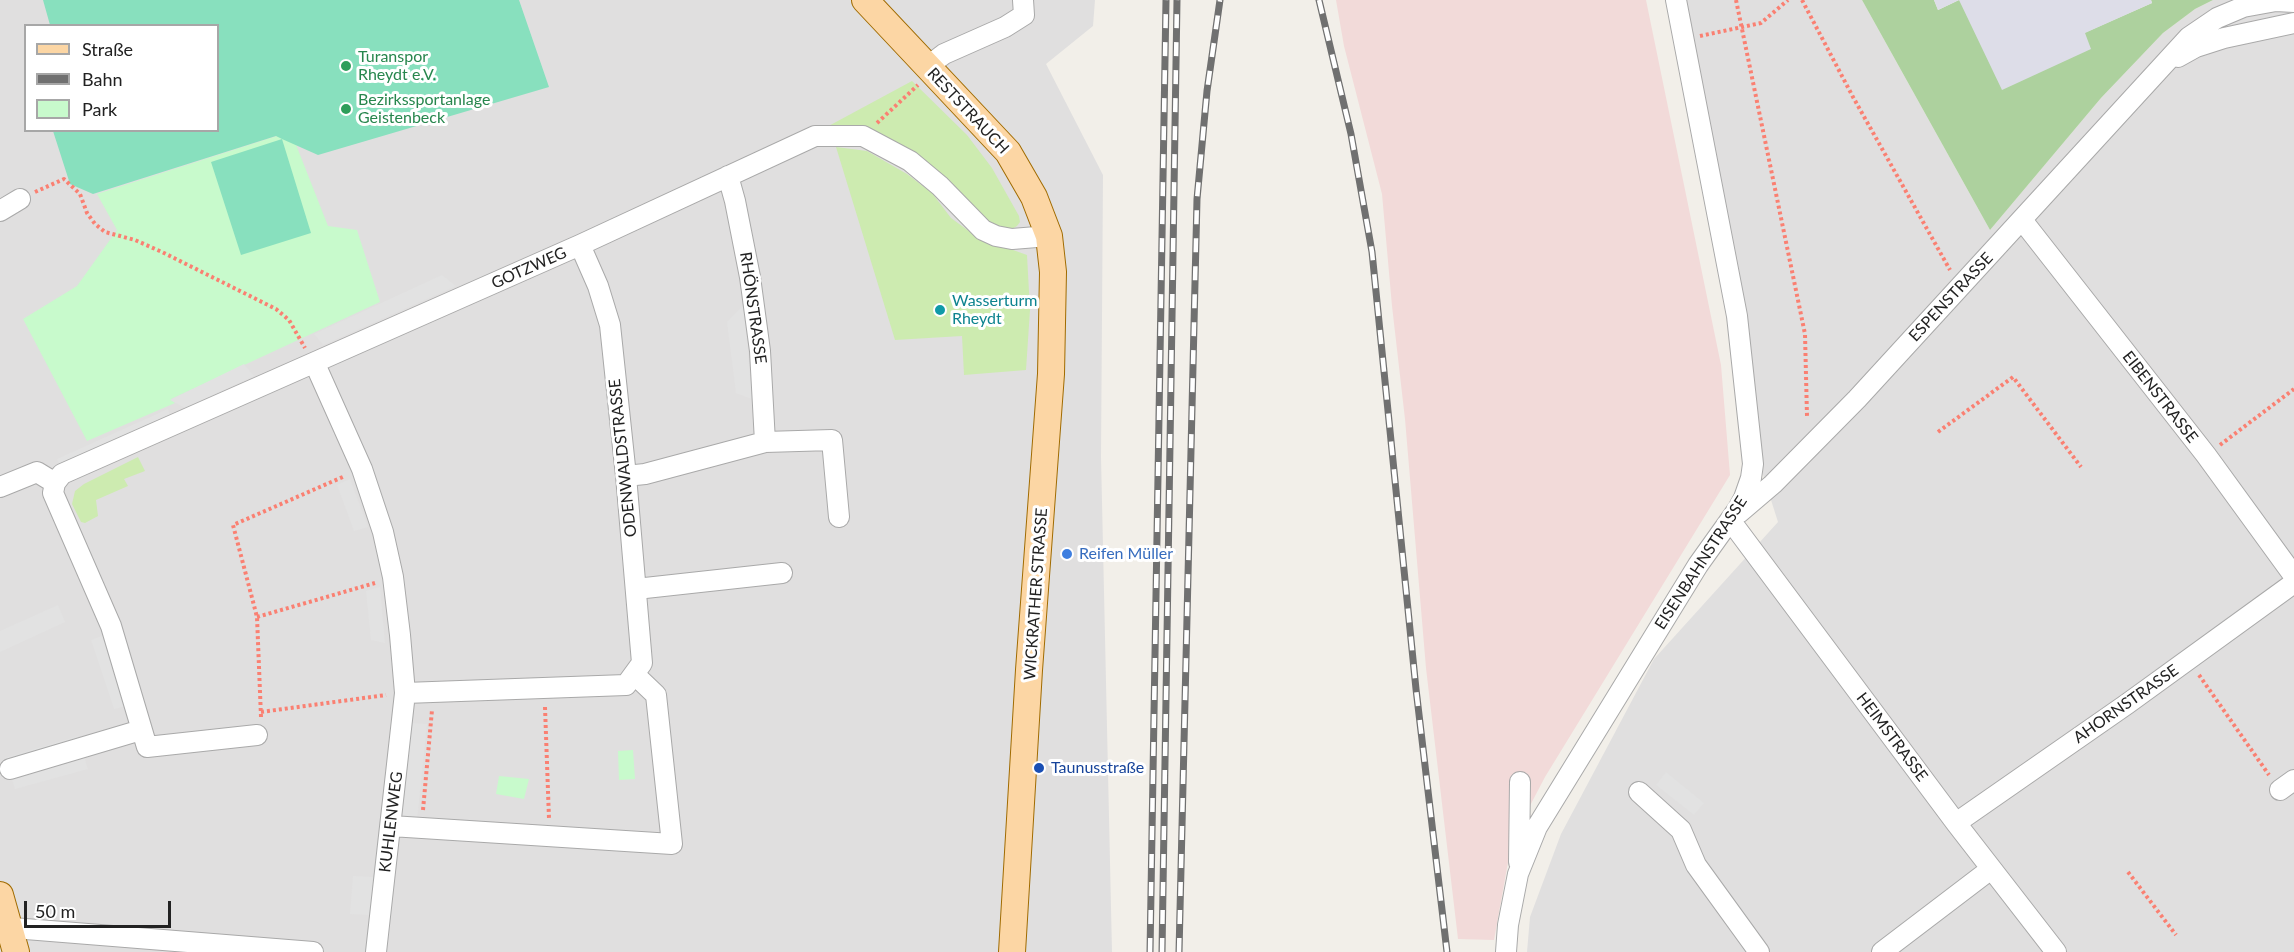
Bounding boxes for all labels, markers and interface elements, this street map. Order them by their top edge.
legend [24,24,219,132]
text: Straße [82,38,133,60]
place label: Turanspor Rheydt e.V. [358,47,436,85]
marker: Turanspor Rheydt e.V. [339,59,353,73]
street label: RESTSTRAUCH [923,64,1013,158]
text: Bahn [82,68,123,90]
place label: Bezirkssportanlage Geistenbeck [358,90,490,128]
text: Park [82,98,117,120]
marker: Bezirkssportanlage Geistenbeck [339,102,353,116]
street label: GOTZWEG [488,243,570,293]
street label: ESPENSTRASSE [1905,249,1997,345]
street label: RHÖNSTRASSE [736,251,770,365]
place label: Wasserturm Rheydt [952,291,1037,329]
marker: Wasserturm Rheydt [933,303,947,317]
street label: EIBENSTRASSE [2118,347,2202,447]
street label: ODENWALDSTRASSE [605,378,641,538]
street label: EISENBAHNSTRASSE [1651,493,1751,633]
street label: WICKRATHER STRASSE [1020,507,1052,681]
place label: Reifen Müller [1079,544,1173,564]
marker: Reifen Müller [1060,547,1074,561]
street label: AHORNSTRASSE [2070,661,2182,747]
street label: HEIMSTRASSE [1852,689,1932,785]
place label: Taunusstraße [1051,758,1144,778]
marker: Taunusstraße [1032,761,1046,775]
street label: KUHLENWEG [375,770,407,874]
scale bar [27,889,174,927]
text: 50 m [35,900,75,922]

